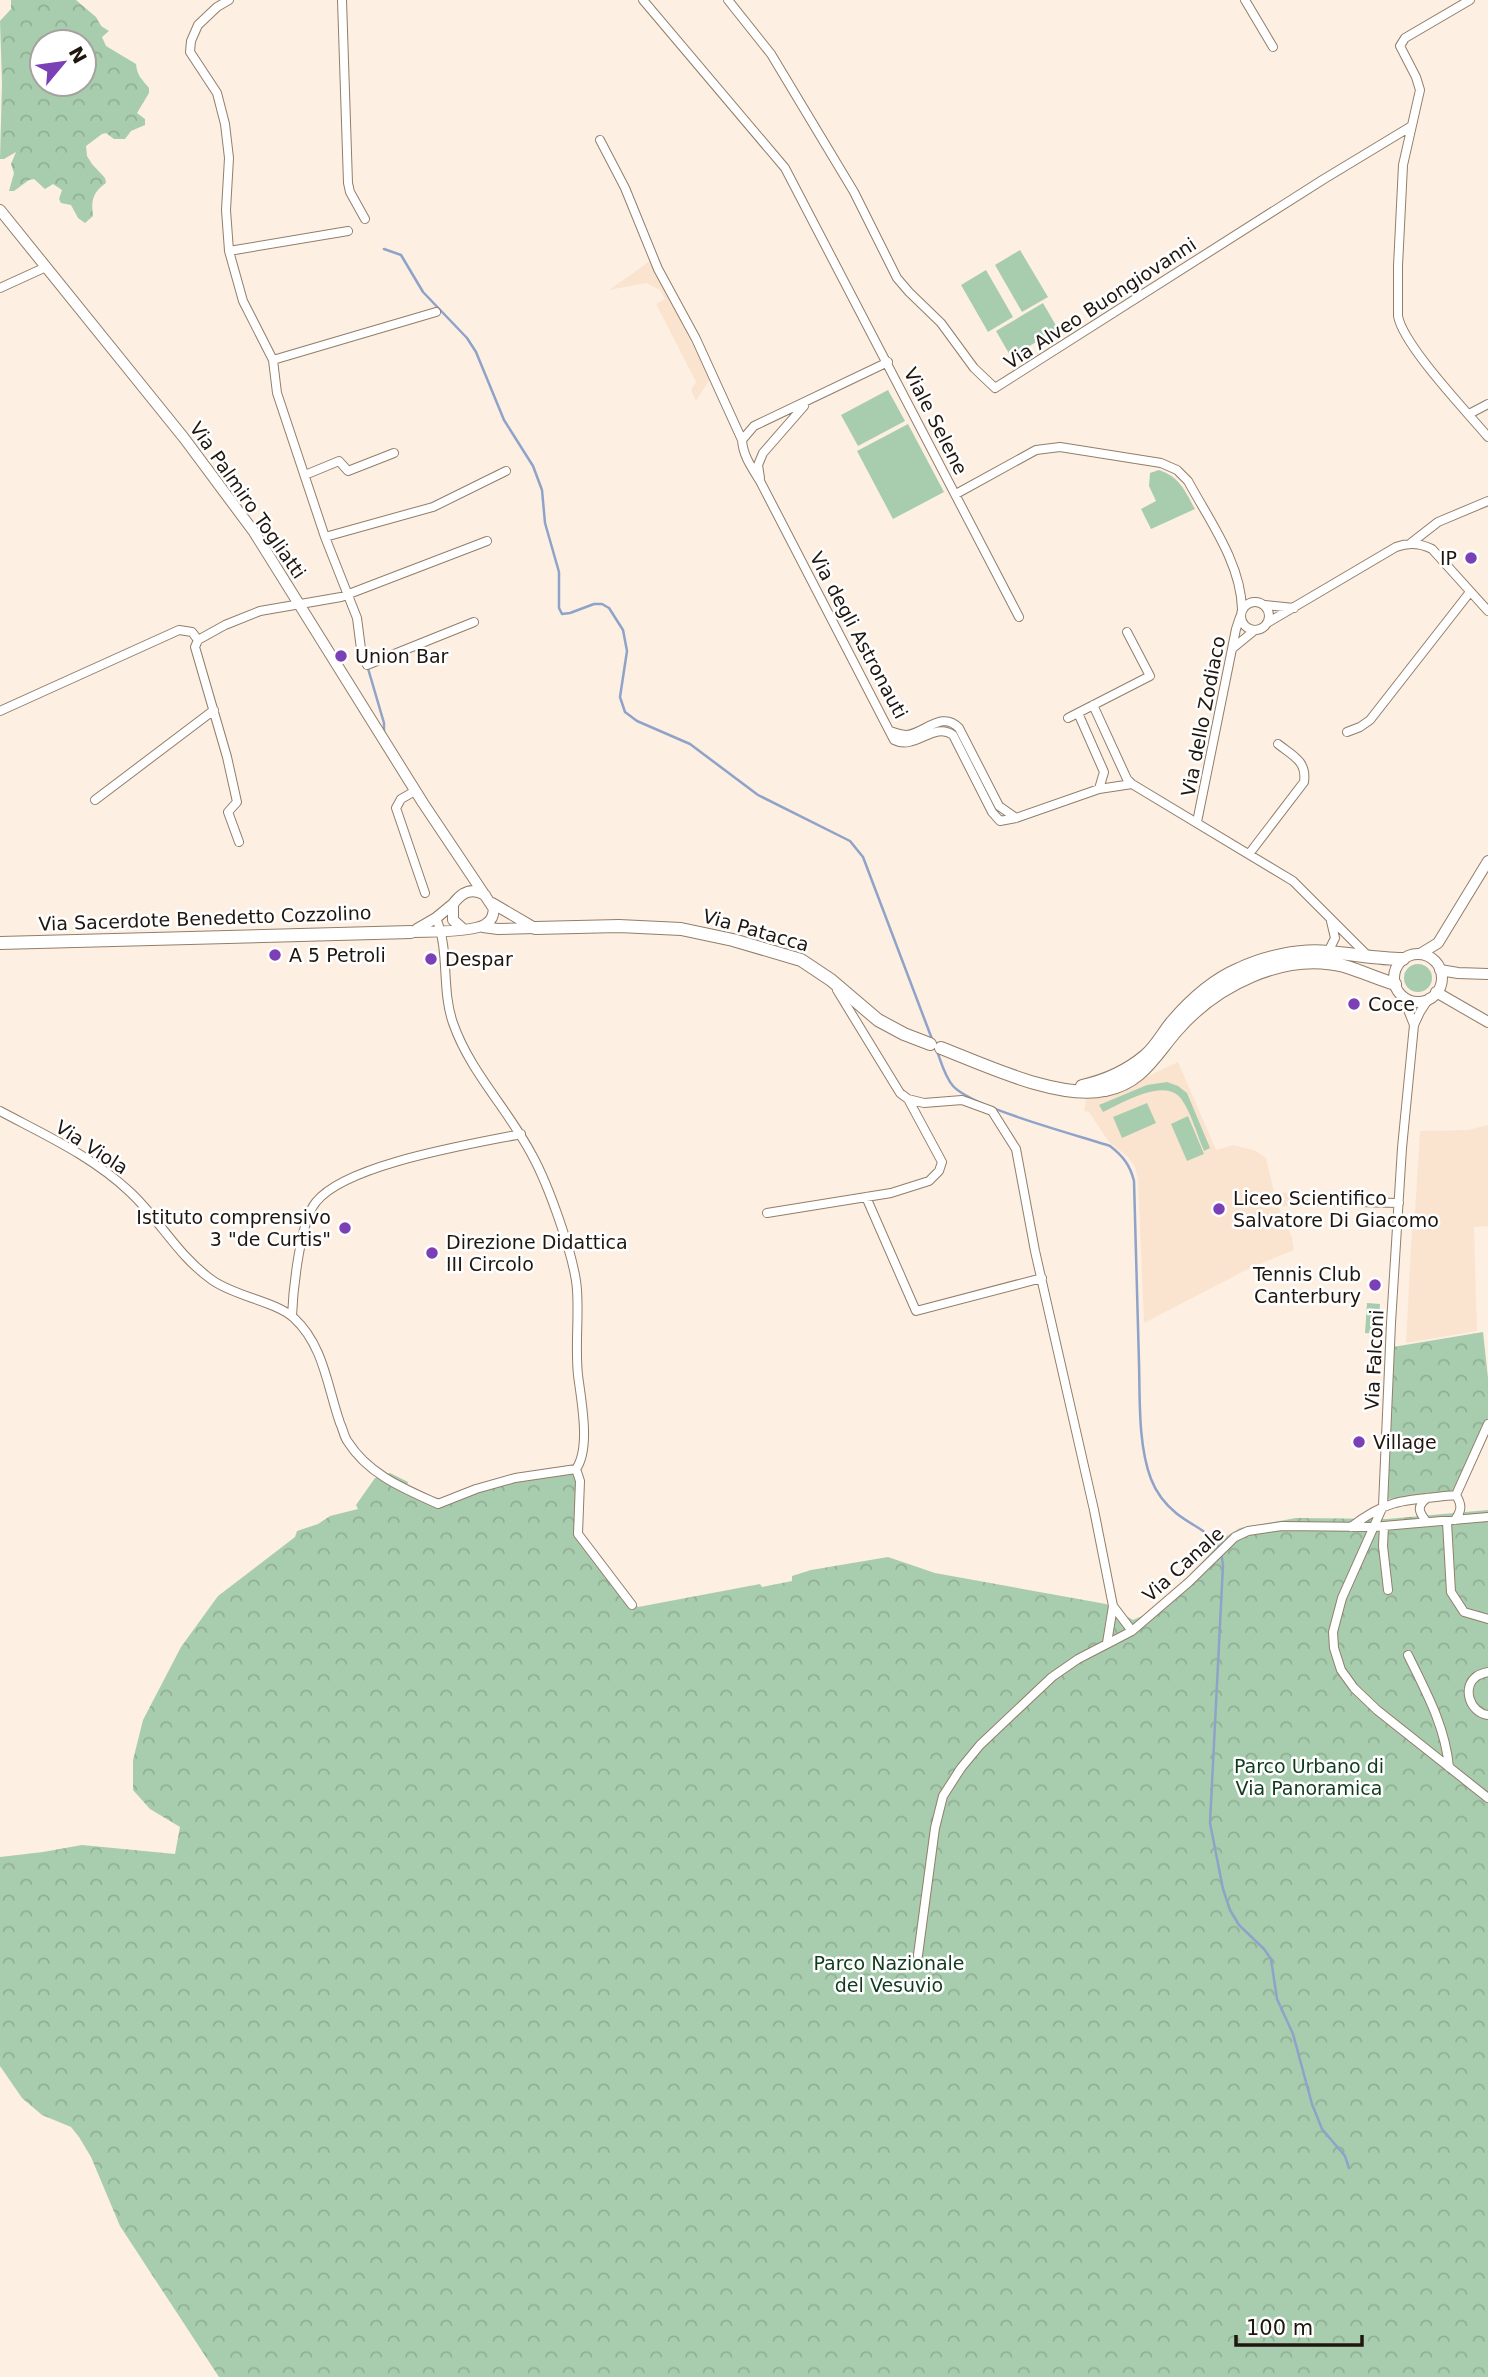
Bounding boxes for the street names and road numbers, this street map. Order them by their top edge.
street label: Via Alveo Buongiovanni [1000,233,1200,373]
street label: Viale Selene [900,364,972,478]
street label: Via Palmiro Togliatti [186,417,310,583]
street label: Via degli Astronauti [806,548,912,722]
street label: Via dello Zodiaco [1177,634,1229,798]
street label: Via Sacerdote Benedetto Cozzolino [38,901,372,935]
street label: Via Patacca [700,904,812,956]
street label: Via Viola [52,1115,132,1179]
street label: Via Falconi [1360,1309,1388,1411]
street label: Via Canale [1138,1522,1228,1606]

